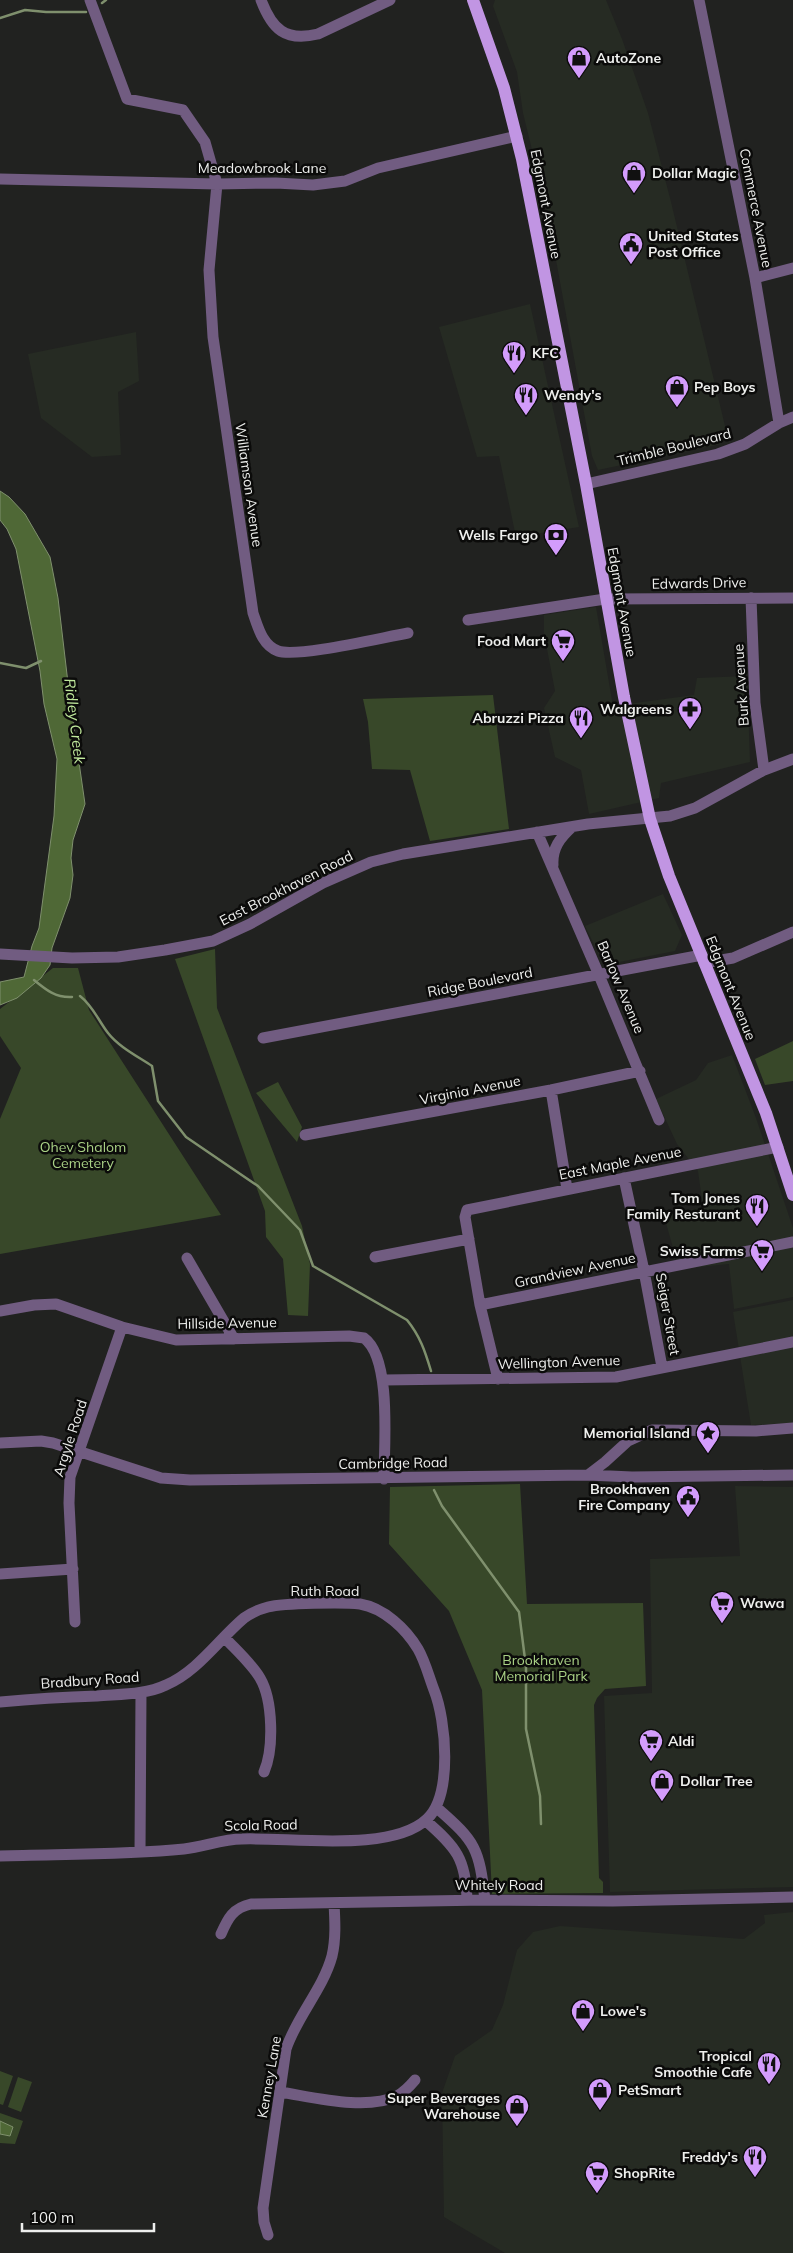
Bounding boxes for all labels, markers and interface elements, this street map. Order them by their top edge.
shop icon: AutoZone [566,45,592,79]
place label: AutoZone [596,49,661,67]
street label: Commerce Avenue [736,147,776,269]
street label: Edgmont Avenue [527,148,565,260]
street label: Meadowbrook Lane [198,159,326,177]
shop icon: Dollar Magic [621,160,647,194]
place label: Dollar Magic [652,164,737,182]
place label: United States Post Office [648,227,739,261]
public building icon: United States Post Office [618,231,644,265]
restaurant icon: KFC [501,340,527,374]
place label: KFC [532,344,559,362]
shop icon: Pep Boys [664,374,690,408]
place label: Pep Boys [694,378,755,396]
restaurant icon: Wendy's [513,382,539,416]
place label: Wendy's [544,386,602,404]
street label: Williamson Avenue [231,422,267,548]
street label: Trimble Boulevard [615,424,733,470]
bank icon: Wells Fargo [543,522,569,556]
place label: Wells Fargo [459,526,538,544]
street label: Edgmont Avenue [604,546,640,658]
street label: Edwards Drive [651,573,747,593]
supermarket icon: Food Mart [550,628,576,662]
place label: Food Mart [477,632,547,650]
street label: Burk Avenue [729,643,753,727]
water label: Ridley Creek [60,677,90,766]
pharmacy icon: Walgreens [677,696,703,730]
place label: Walgreens [600,700,672,718]
restaurant icon: Abruzzi Pizza [568,705,594,739]
place label: Abruzzi Pizza [472,709,564,727]
street label: East Brookhaven Road [216,847,356,929]
street label: Edgmont Avenue [702,933,760,1043]
street label: Barlow Avenue [593,938,649,1036]
street label: Ridge Boulevard [426,963,534,1001]
street label: Virginia Avenue [418,1071,522,1109]
park label: Ohev Shalom Cemetery [40,1138,126,1172]
street label: East Maple Avenue [557,1142,683,1184]
place label: Tom Jones Family Resturant [626,1189,741,1223]
restaurant icon: Tom Jones Family Resturant [744,1193,770,1227]
supermarket icon: Swiss Farms [749,1238,775,1272]
place label: Swiss Farms [660,1242,744,1260]
street label: Grandview Avenue [513,1248,637,1292]
street label: Seiger Street [652,1271,684,1357]
street label: Hillside Avenue [177,1313,277,1333]
street label: Wellington Avenue [497,1351,621,1373]
street label: Argyle Road [49,1397,91,1479]
place icon: Memorial Island [695,1420,721,1454]
place label: Memorial Island [584,1424,690,1442]
street label: Cambridge Road [338,1453,448,1473]
place label: Brookhaven Fire Company [578,1480,670,1514]
public building icon: Brookhaven Fire Company [675,1484,701,1518]
street label: Ruth Road [291,1582,359,1600]
supermarket icon: Wawa [709,1590,735,1624]
place label: Wawa [740,1594,784,1612]
park label: Brookhaven Memorial Park [494,1651,588,1685]
street label: Bradbury Road [40,1668,140,1692]
supermarket icon: Aldi [638,1728,664,1762]
place label: Aldi [668,1732,695,1750]
shop icon: Dollar Tree [649,1768,675,1802]
place label: Dollar Tree [680,1772,753,1790]
street label: Scola Road [224,1815,298,1835]
street label: Whitely Road [455,1876,543,1894]
shop icon: Lowe's [570,1998,596,2032]
place label: Lowe's [600,2002,646,2020]
street label: Kenney Lane [253,2034,285,2120]
place label: Tropical Smoothie Cafe [654,2047,752,2081]
restaurant icon: Tropical Smoothie Cafe [756,2051,782,2085]
shop icon: PetSmart [587,2077,613,2111]
place label: PetSmart [618,2081,682,2099]
place label: Super Beverages Warehouse [387,2089,500,2123]
shop icon: Super Beverages Warehouse [504,2093,530,2127]
restaurant icon: Freddy's [742,2144,768,2178]
place label: Freddy's [682,2148,738,2166]
supermarket icon: ShopRite [584,2160,610,2194]
place label: ShopRite [614,2164,675,2182]
scale bar [22,2200,155,2232]
text: 100 m [30,2208,74,2227]

